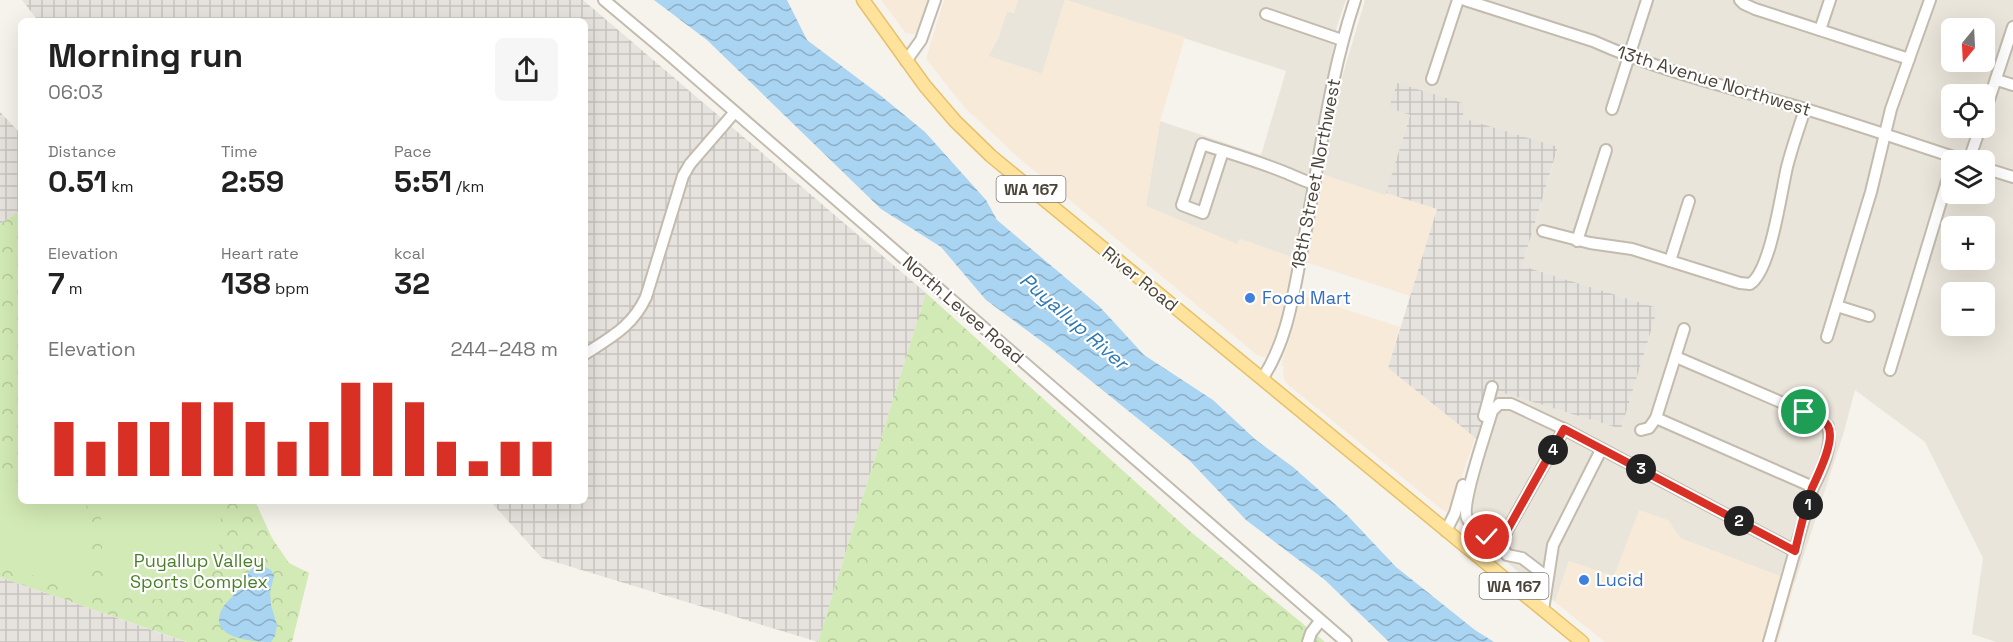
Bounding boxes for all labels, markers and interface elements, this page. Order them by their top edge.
north arrow [1941,18,1995,72]
map controls [1941,18,1995,336]
text: Morning run [48,35,243,77]
button: share [495,38,558,101]
street label: 13th Avenue Northwest [1614,40,1814,121]
street label: 18th Street Northwest [1286,77,1345,271]
text: 06:03 [48,79,103,105]
button: locate [1941,84,1995,138]
text: Distance [48,141,116,162]
text: Time [221,141,257,162]
text: Pace [394,141,431,162]
button: layers [1941,150,1995,204]
text: 0.51 [48,162,107,201]
text: 2:59 [221,162,284,201]
text: 5:51 [394,162,452,201]
text: km [107,176,134,197]
text: /km [452,176,484,197]
road number: WA 167 [996,176,1066,202]
button: + [1941,216,1995,270]
street label: River Road [1098,241,1183,316]
text: Elevation [48,243,118,264]
text: Heart rate [221,243,299,264]
text: kcal [394,243,425,264]
street label: North Levee Road [898,251,1029,369]
text: 7 [48,264,65,303]
text: 138 [221,264,271,303]
text: 32 [394,264,430,303]
water label: Puyallup River [1014,267,1135,377]
text: m [65,278,83,299]
text: bpm [271,278,309,299]
button: − [1941,282,1995,336]
place label: Food Mart [1262,286,1351,309]
marker: Food Mart [1243,291,1257,305]
text: Elevation [48,336,136,362]
text: 244–248 m [451,336,558,362]
pin [1778,386,1829,437]
icon: arrive [1787,395,1820,428]
pin: 4 [1538,435,1568,465]
text: 4 [1548,439,1558,460]
pin: 3 [1626,454,1656,484]
text: 3 [1636,458,1646,479]
pin: 1 [1793,490,1823,520]
text: 1 [1804,494,1812,515]
pin: 2 [1724,506,1754,536]
text: 2 [1734,510,1744,531]
pin [1461,511,1512,562]
icon: check [1470,520,1503,553]
park label: Puyallup Valley Sports Complex [130,549,268,593]
place label: Lucid [1596,568,1644,591]
road number: WA 167 [1480,573,1549,599]
marker: Lucid [1577,573,1591,587]

